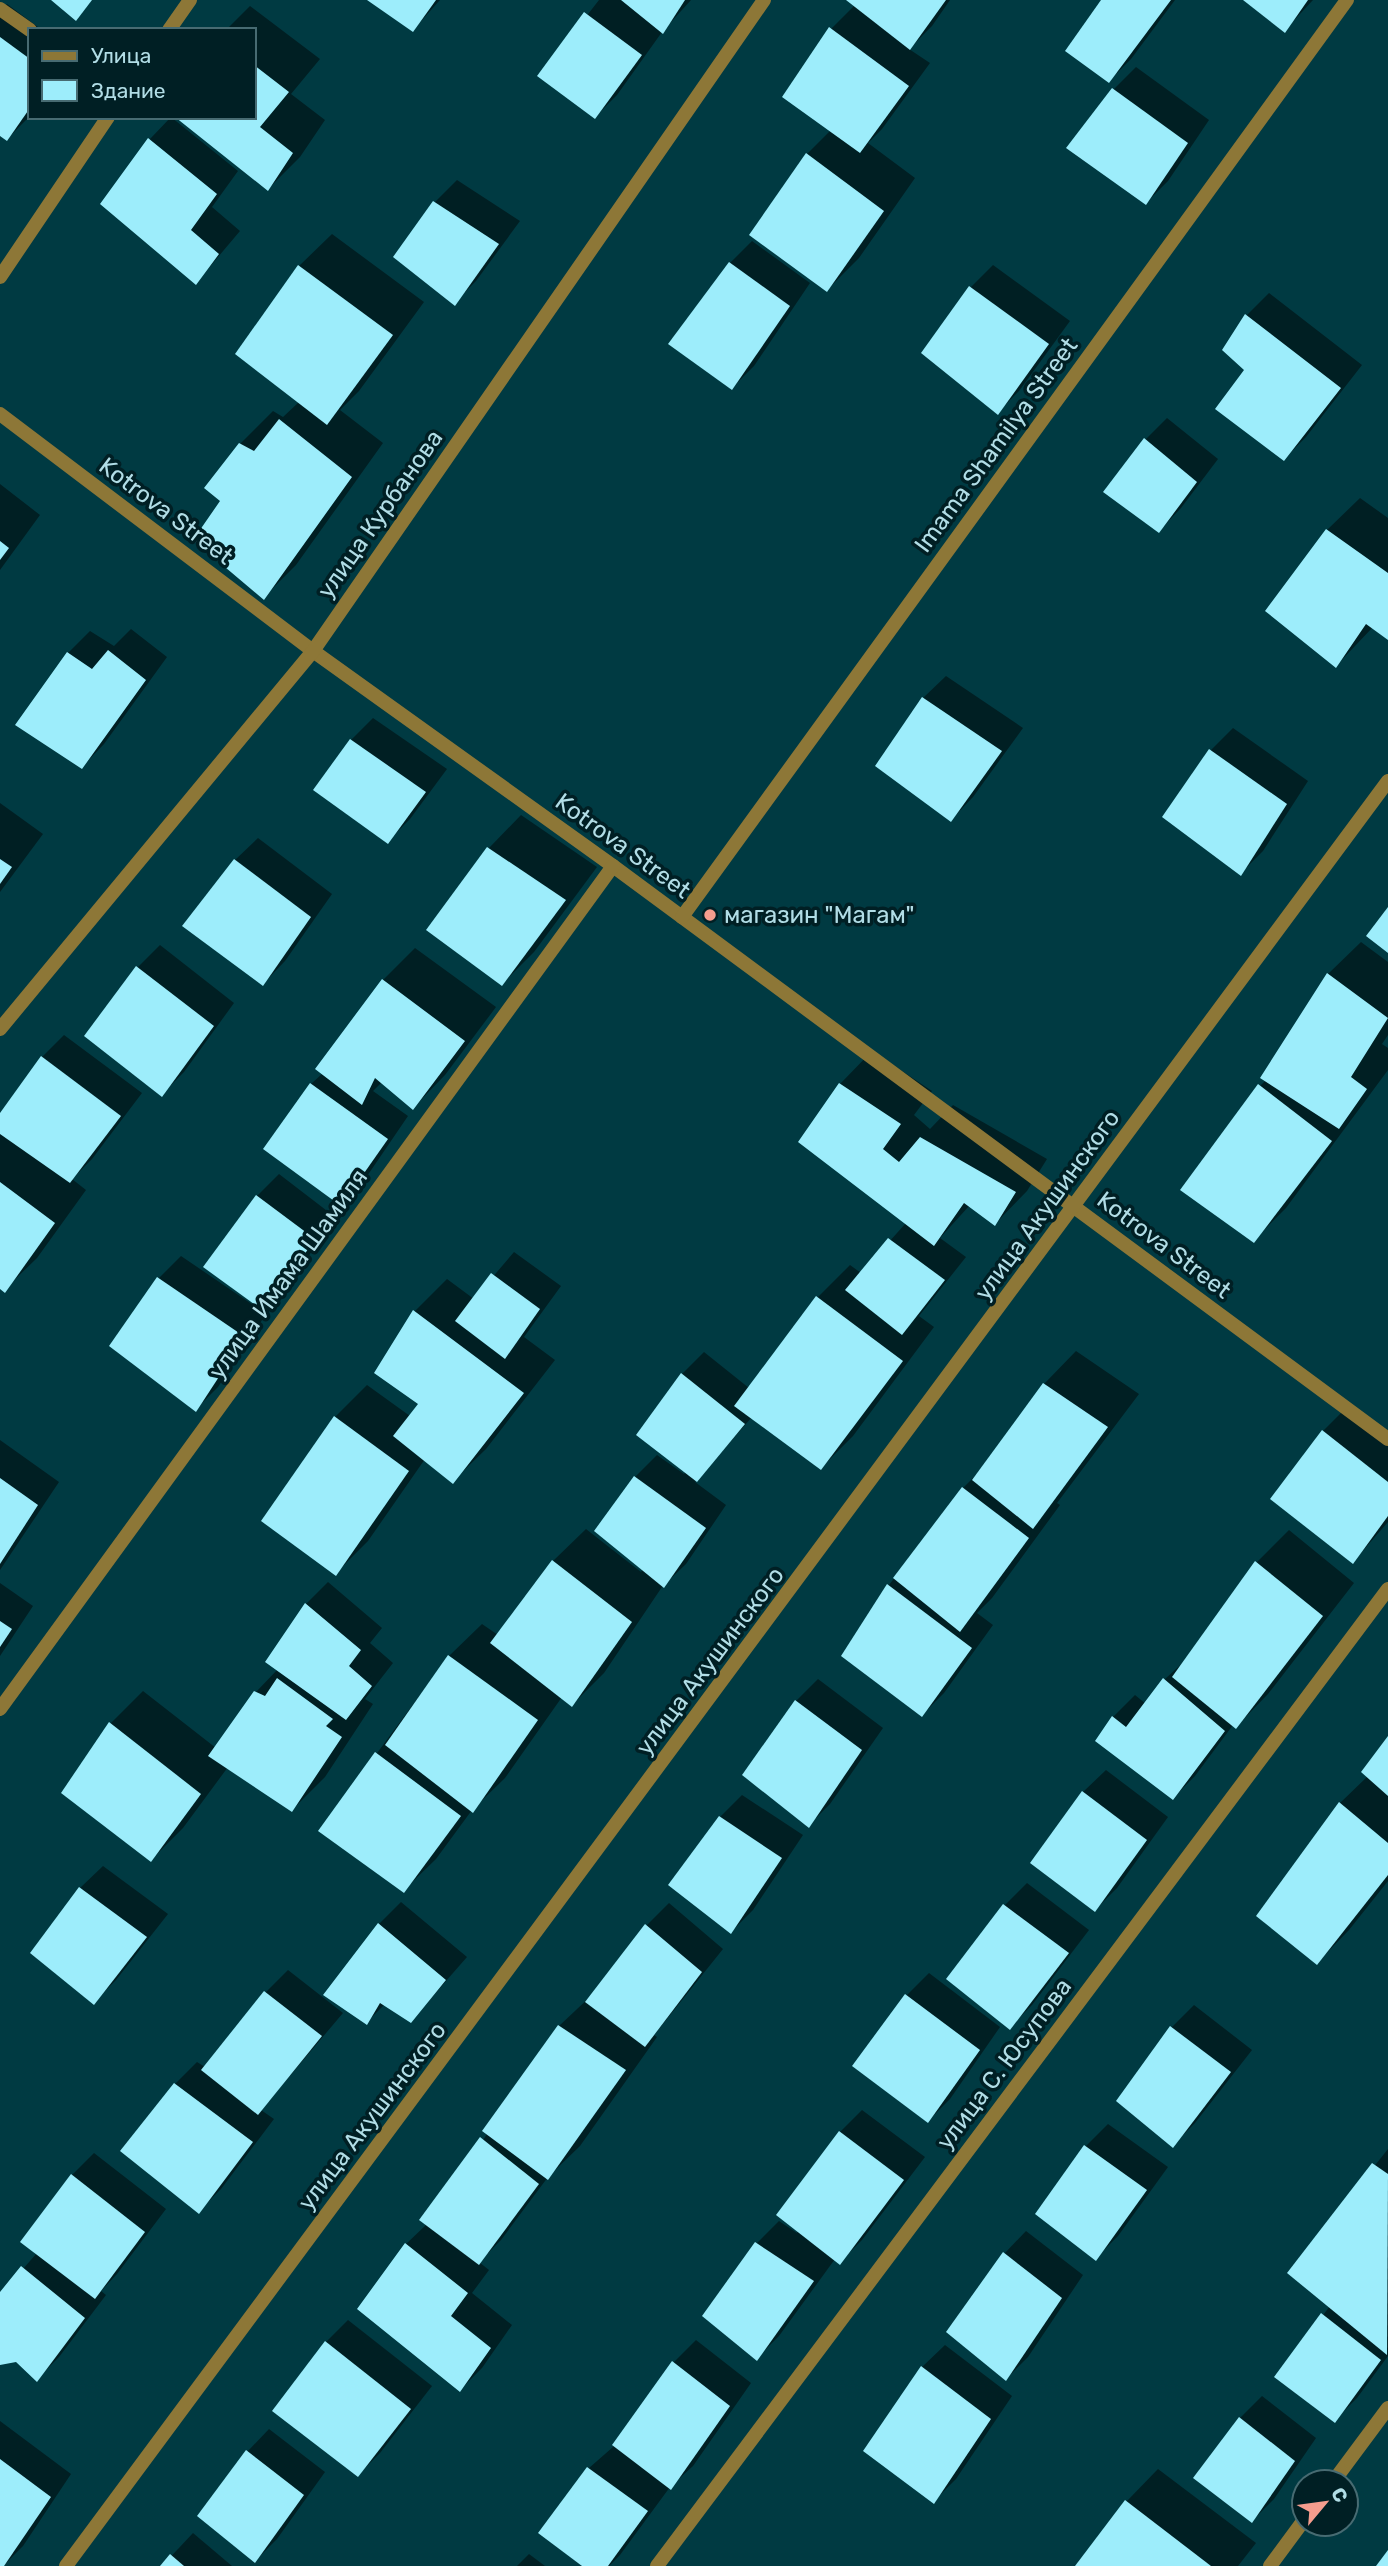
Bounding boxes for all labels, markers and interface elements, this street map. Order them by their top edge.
legend [28,28,256,119]
text: Улица [91,43,151,68]
text: Здание [91,78,166,103]
street label: Imama Shamilya Street [909,332,1083,558]
street label: улица Курбанова [312,425,448,603]
street label: Kotrova Street [94,452,238,570]
street label: Kotrova Street [550,788,696,904]
place label: магазин "Магам" [724,901,915,929]
marker: магазин "Магам" [702,907,718,923]
street label: улица Акушинского [969,1104,1125,1306]
street label: улица Имама Шамиля [203,1164,373,1384]
street label: Kotrova Street [1092,1186,1236,1304]
street label: улица Акушинского [630,1561,790,1761]
street label: улица С. Юсупова [931,1973,1077,2155]
street label: улица Акушинского [292,2016,452,2216]
north arrow [1290,2468,1360,2538]
text: С [1326,2484,1353,2506]

